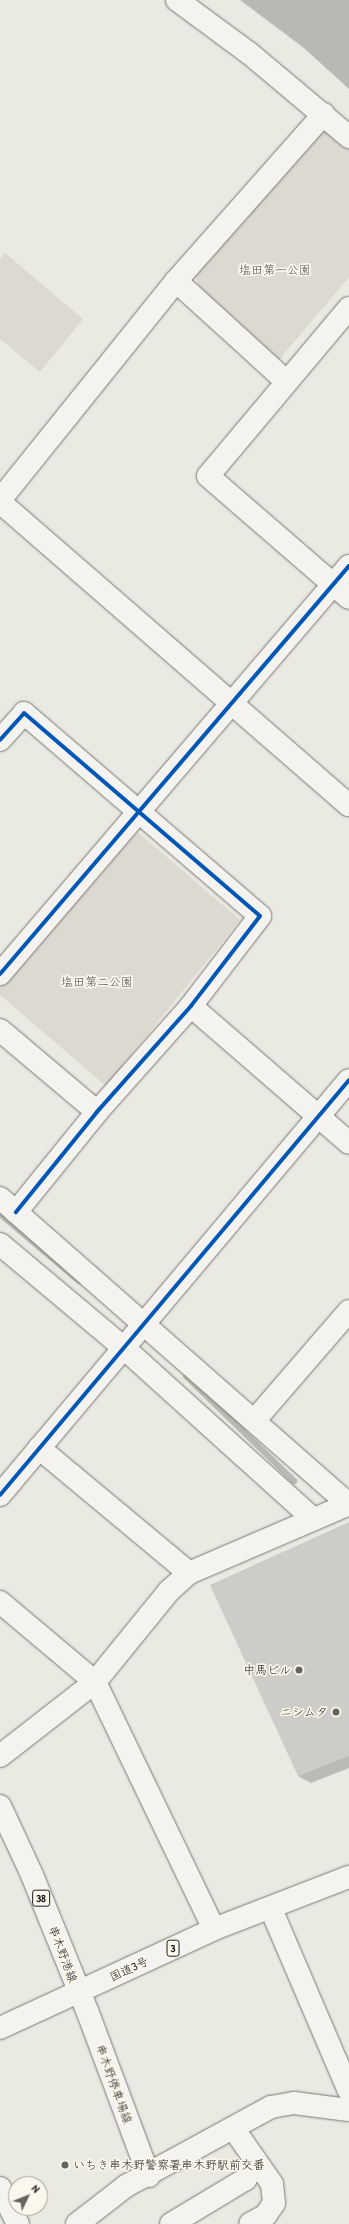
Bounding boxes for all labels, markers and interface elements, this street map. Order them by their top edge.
park label: 塩田第一公園 [239,263,311,277]
park label: 塩田第二公園 [61,975,133,989]
place label: 中馬ビル [243,1663,291,1677]
marker: 中馬ビル [294,1665,304,1675]
place label: ニシムタ [280,1705,328,1719]
marker: ニシムタ [331,1707,341,1717]
road number: 38 [32,1889,50,1907]
street label: 串木野港線 [46,1923,80,1985]
road number: 3 [166,1939,180,1957]
street label: 国道3号 [107,1954,151,1984]
street label: 串木野停車場線 [93,2042,135,2126]
place label: いちき串木野警察署串木野駅前交番 [73,2158,265,2172]
marker: いちき串木野警察署串木野駅前交番 [60,2160,70,2170]
north arrow [8,2176,48,2216]
text: N [29,2182,43,2195]

